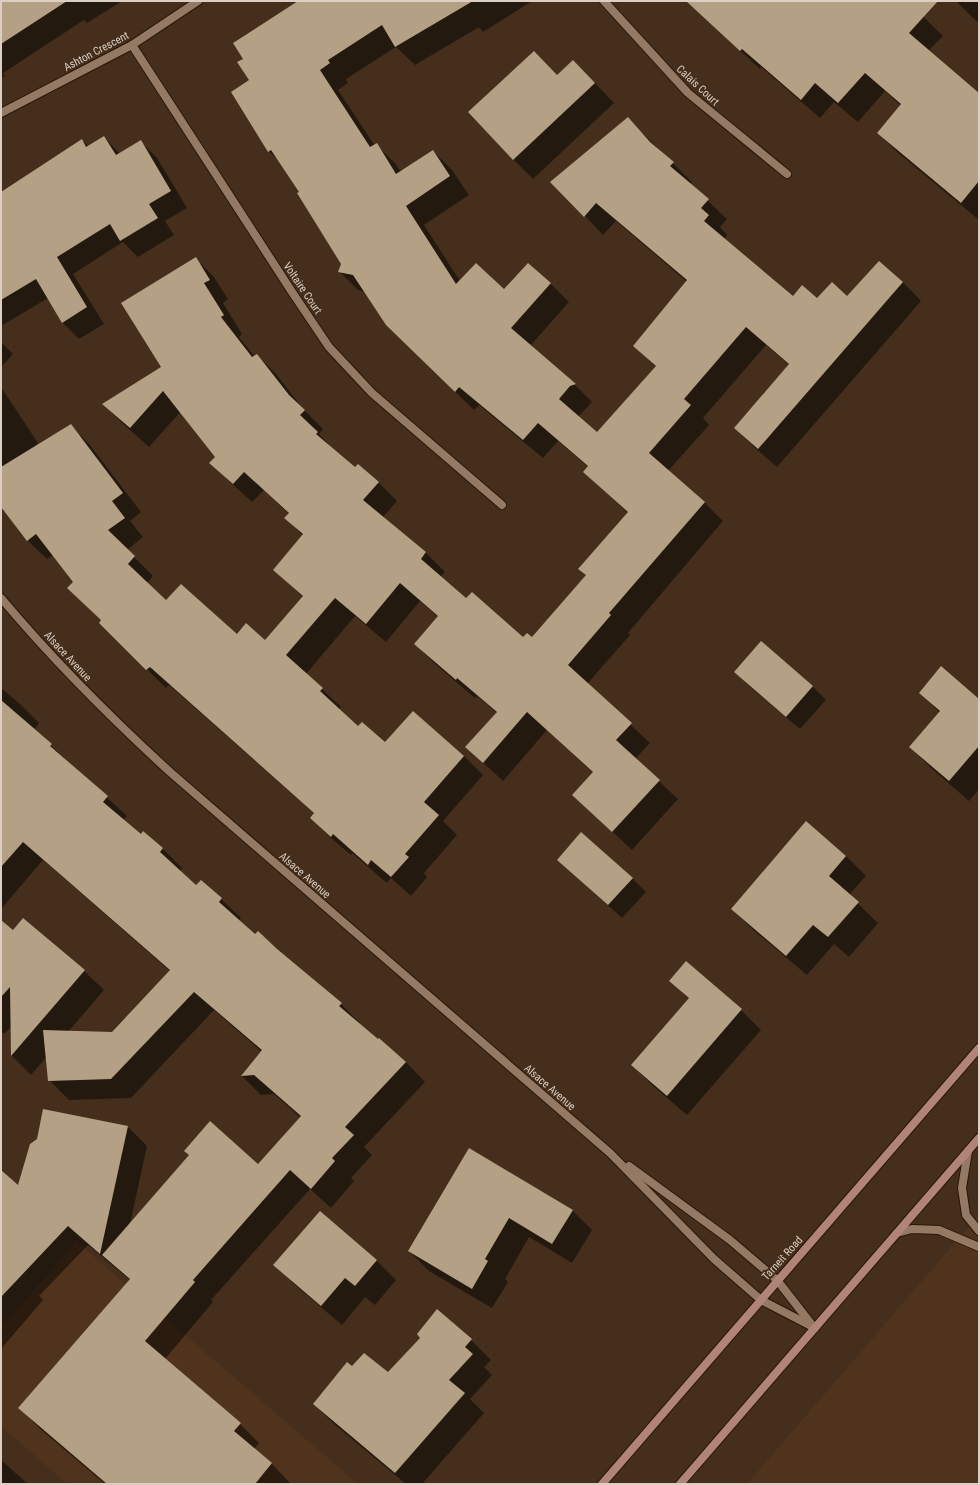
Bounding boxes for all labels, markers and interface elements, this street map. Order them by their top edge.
street label: Ashton Crescent [62,29,131,74]
street label: Calais Court [674,62,722,108]
street label: Voltaire Court [280,260,325,317]
street label: Alsace Avenue [41,629,94,684]
street label: Alsace Avenue [276,850,333,901]
street label: Alsace Avenue [521,1062,578,1113]
street label: Tarneit Road [759,1234,805,1283]

